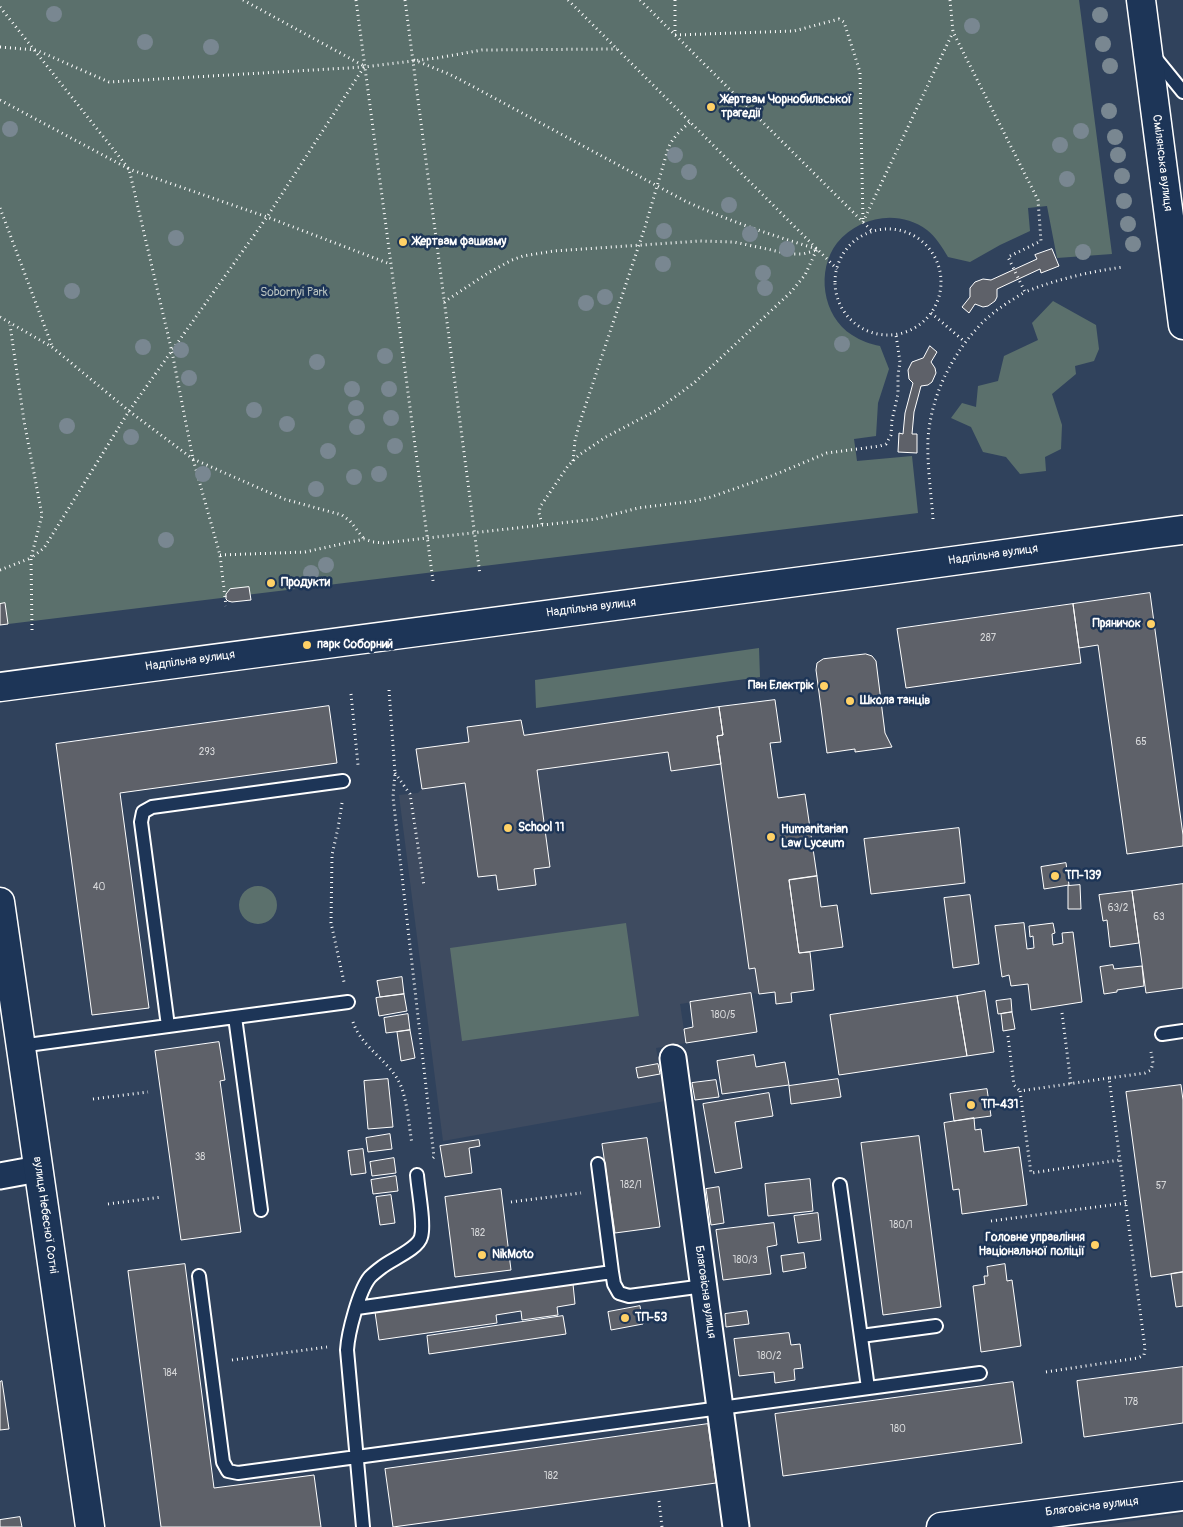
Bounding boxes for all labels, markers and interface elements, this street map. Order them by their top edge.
place label: Жертвам Чорнобильської трагедії [721,93,852,121]
marker: Жертвам Чорнобильської трагедії [705,101,717,113]
street label: Смілянська вулиця [1149,114,1175,212]
place label: Жертвам фашизму [413,235,506,249]
marker: Жертвам фашизму [397,236,409,248]
park label: Sobornyi Park [260,286,328,300]
street label: Надпільна вулиця [947,542,1039,568]
place label: Продукти [281,576,330,590]
marker: Продукти [265,577,277,589]
street label: Надпільна вулиця [545,595,637,621]
place label: Пряничок [1092,617,1141,631]
marker: Пряничок [1145,618,1157,630]
house number: 287 [980,632,996,644]
place label: парк Соборний [317,638,393,652]
marker: парк Соборний [301,639,313,651]
street label: Надпільна вулиця [144,648,236,674]
place label: Пан Електрік [748,679,814,693]
marker: Пан Електрік [818,680,830,692]
place label: Школа танців [860,694,930,708]
marker: Школа танців [844,695,856,707]
house number: 65 [1135,736,1147,748]
house number: 293 [199,746,215,758]
place label: School 11 [518,821,564,835]
marker: School 11 [502,822,514,834]
place label: Humanitarian Law Lyceum [781,823,848,851]
marker: Humanitarian Law Lyceum [765,831,777,843]
place label: ТП-139 [1065,869,1102,883]
marker: ТП-139 [1049,870,1061,882]
house number: 40 [93,881,105,893]
house number: 63/2 [1108,902,1128,914]
house number: 63 [1153,911,1165,923]
house number: 180/5 [711,1009,735,1021]
place label: ТП-431 [981,1098,1018,1112]
marker: ТП-431 [965,1099,977,1111]
house number: 38 [195,1151,205,1163]
street label: вулиця Небесної Сотні [30,1156,60,1274]
house number: 182/1 [620,1179,642,1191]
house number: 57 [1156,1180,1166,1192]
house number: 180/1 [889,1219,913,1231]
house number: 182 [471,1227,485,1239]
place label: Головне управління Національної поліції [978,1231,1085,1259]
marker: Головне управління Національної поліції [1089,1239,1101,1251]
street label: Благовісна вулиця [691,1245,719,1339]
place label: NikMoto [492,1248,534,1262]
marker: NikMoto [476,1249,488,1261]
house number: 180/3 [733,1254,757,1266]
place label: ТП-53 [635,1311,667,1325]
marker: ТП-53 [619,1312,631,1324]
house number: 180/2 [757,1350,781,1362]
house number: 184 [163,1367,177,1379]
house number: 178 [1124,1396,1138,1408]
house number: 180 [890,1423,906,1435]
house number: 182 [544,1470,558,1482]
street label: Благовісна вулиця [1045,1494,1139,1520]

